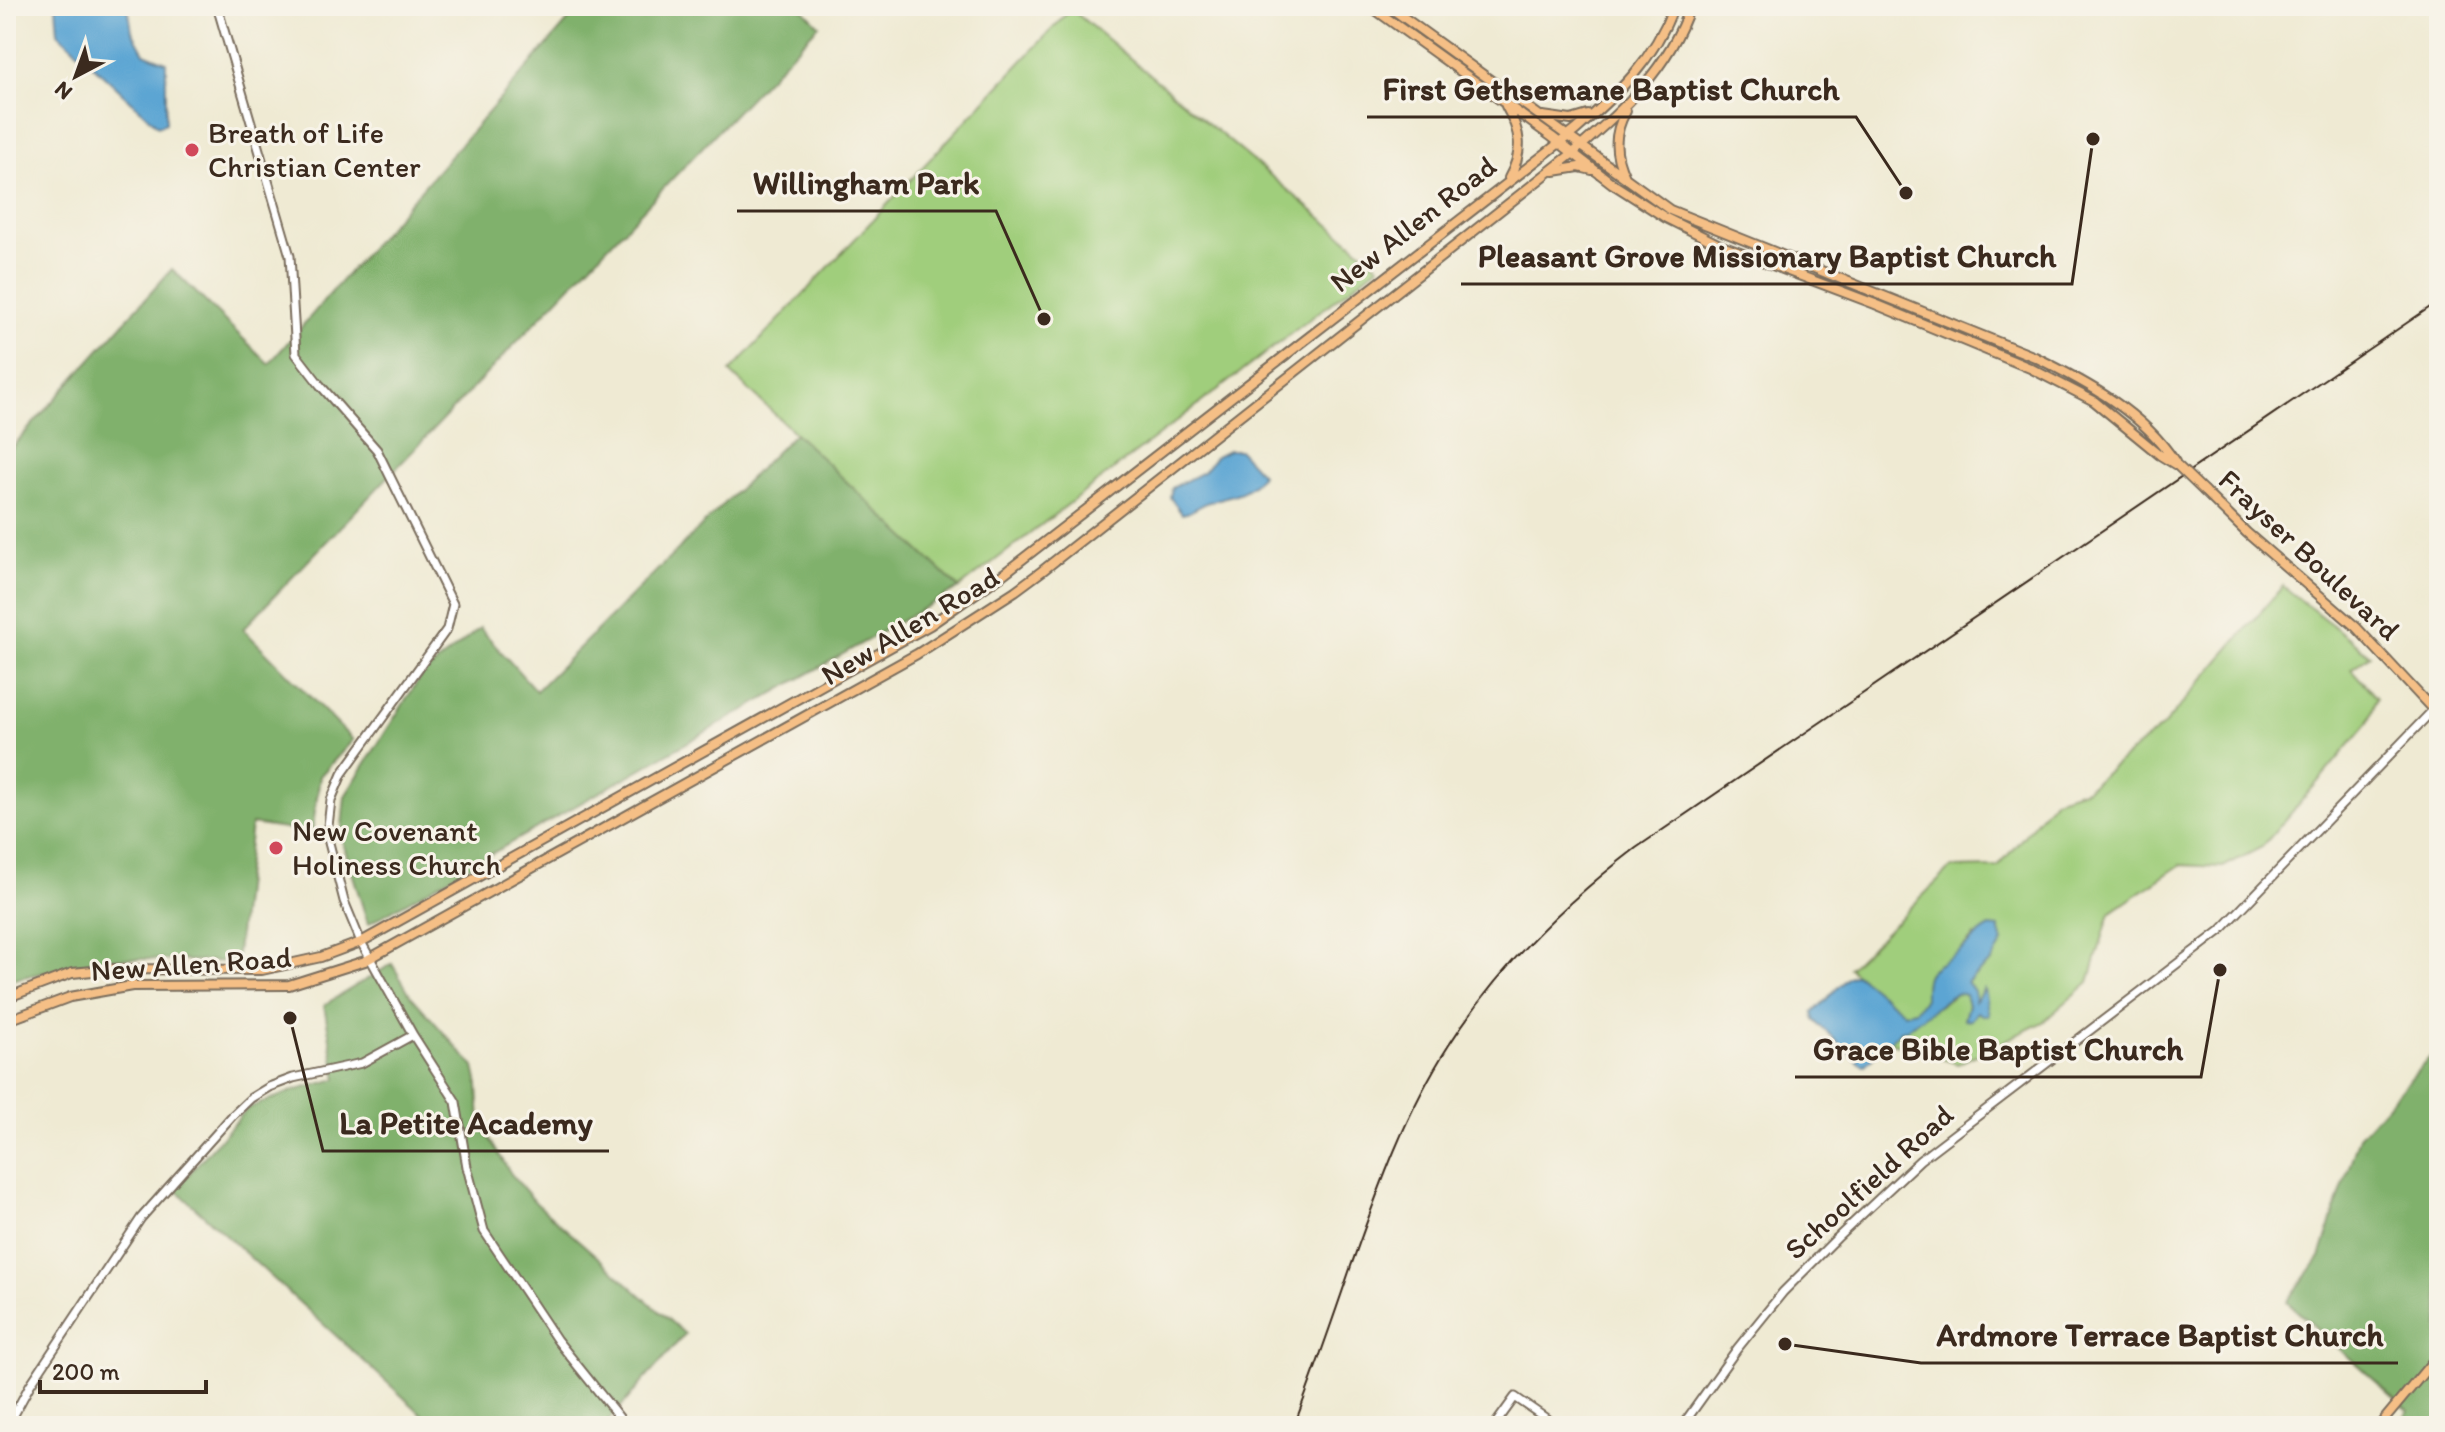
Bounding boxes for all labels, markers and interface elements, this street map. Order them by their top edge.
north arrow [36,36,116,116]
callout: First Gethsemane Baptist Church [1367,61,1856,117]
text: First Gethsemane Baptist Church [1383,70,1840,108]
text: N [49,76,78,106]
place label: Breath of Life Christian Center [208,114,421,185]
marker: Breath of Life Christian Center [183,141,201,159]
street label: New Allen Road [1322,147,1503,300]
callout: Willingham Park [737,155,996,211]
text: Willingham Park [753,164,979,202]
callout: Pleasant Grove Missionary Baptist Church [1461,228,2072,284]
text: Pleasant Grove Missionary Baptist Church [1478,237,2057,275]
street label: Frayser Boulevard [2211,461,2408,648]
street label: New Allen Road [814,558,1005,693]
place label: New Covenant Holiness Church [292,812,501,883]
marker: New Covenant Holiness Church [267,839,285,857]
street label: New Allen Road [89,938,292,989]
callout: Grace Bible Baptist Church [1795,1021,2201,1077]
text: Grace Bible Baptist Church [1813,1030,2184,1068]
callout: La Petite Academy [323,1095,609,1151]
street label: Schoolfield Road [1777,1096,1961,1267]
text: La Petite Academy [339,1104,594,1142]
callout: Ardmore Terrace Baptist Church [1921,1307,2398,1363]
text: Ardmore Terrace Baptist Church [1935,1316,2384,1354]
scale bar [40,1344,206,1394]
text: 200 m [52,1357,120,1386]

